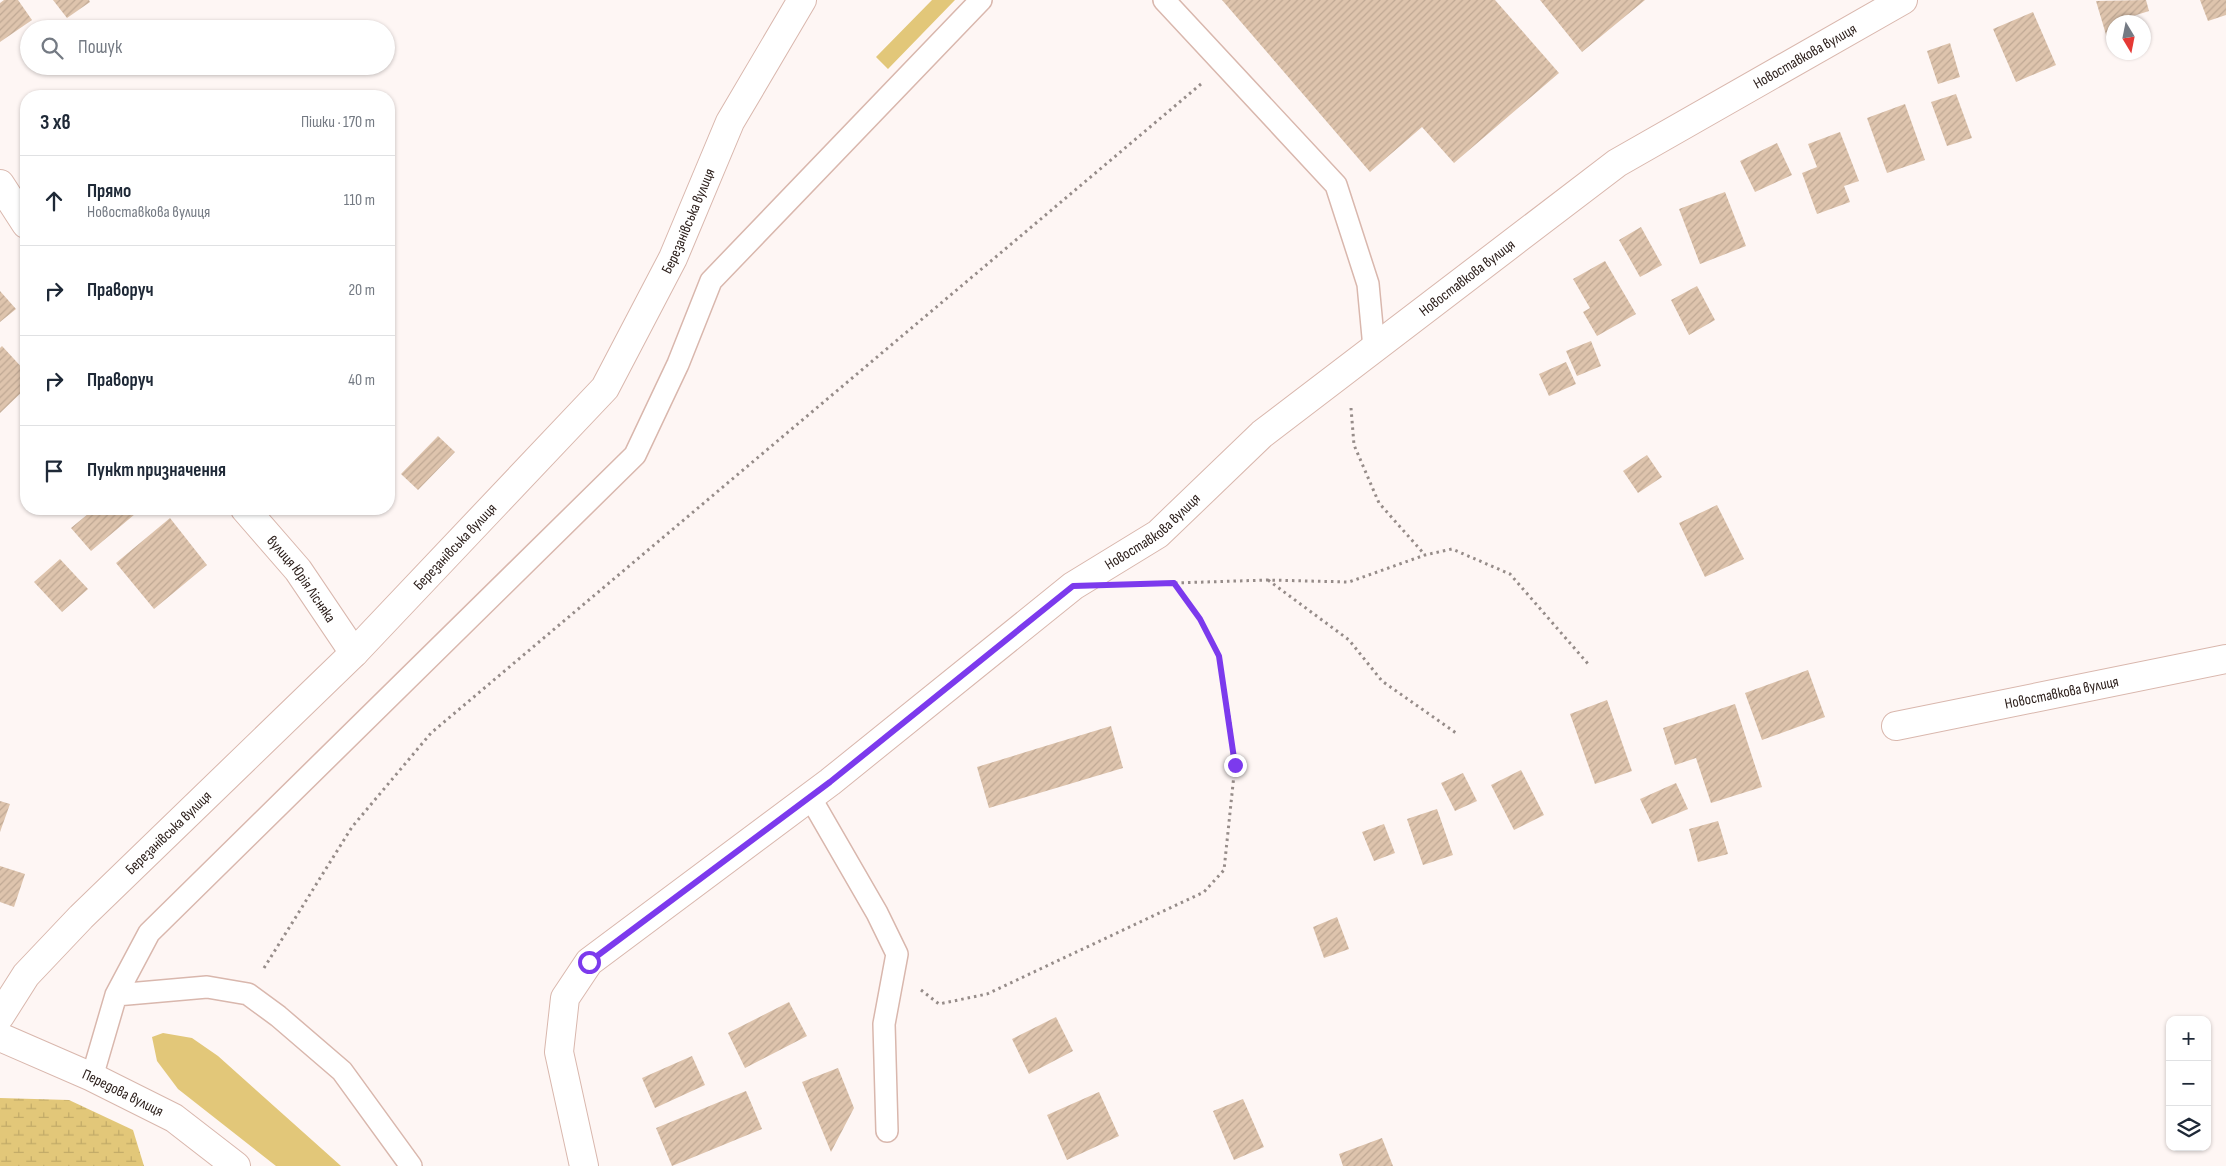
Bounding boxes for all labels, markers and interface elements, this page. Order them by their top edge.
north arrow [2106,15,2151,60]
street label: Новоставкова вулиця [1750,19,1860,93]
search box [20,20,395,75]
icon: search [38,34,66,62]
text: Пошук [78,36,122,59]
text: 3 хв [40,110,71,135]
text: Пішки · 170 m [301,113,375,132]
street label: Березанівська вулиця [657,165,720,277]
text: Прямо [87,180,131,203]
icon: ahead [40,187,68,215]
text: 110 m [344,191,375,210]
text: Новоставкова вулиця [87,203,210,222]
street label: Новоставкова вулиця [1415,235,1519,321]
icon: right [40,277,68,305]
text: Праворуч [87,279,154,302]
text: 20 m [348,281,375,300]
icon: right [40,367,68,395]
text: Праворуч [87,369,154,392]
text: 40 m [348,371,375,390]
icon: arrive [40,457,68,485]
text: Пункт призначення [87,459,226,482]
street label: Новоставкова вулиця [1101,489,1205,574]
street label: Березанівська вулиця [410,499,501,594]
street label: вулиця Юрія Лісняка [262,532,340,627]
street label: Новоставкова вулиця [2003,672,2120,714]
route end [1224,754,1247,777]
street label: Березанівська вулиця [122,787,216,879]
route start [578,951,601,974]
map controls [2166,1016,2211,1151]
button: + [2166,1016,2211,1061]
button: − [2166,1061,2211,1106]
street label: Передова вулиця [79,1065,167,1121]
button: layers [2166,1106,2211,1151]

